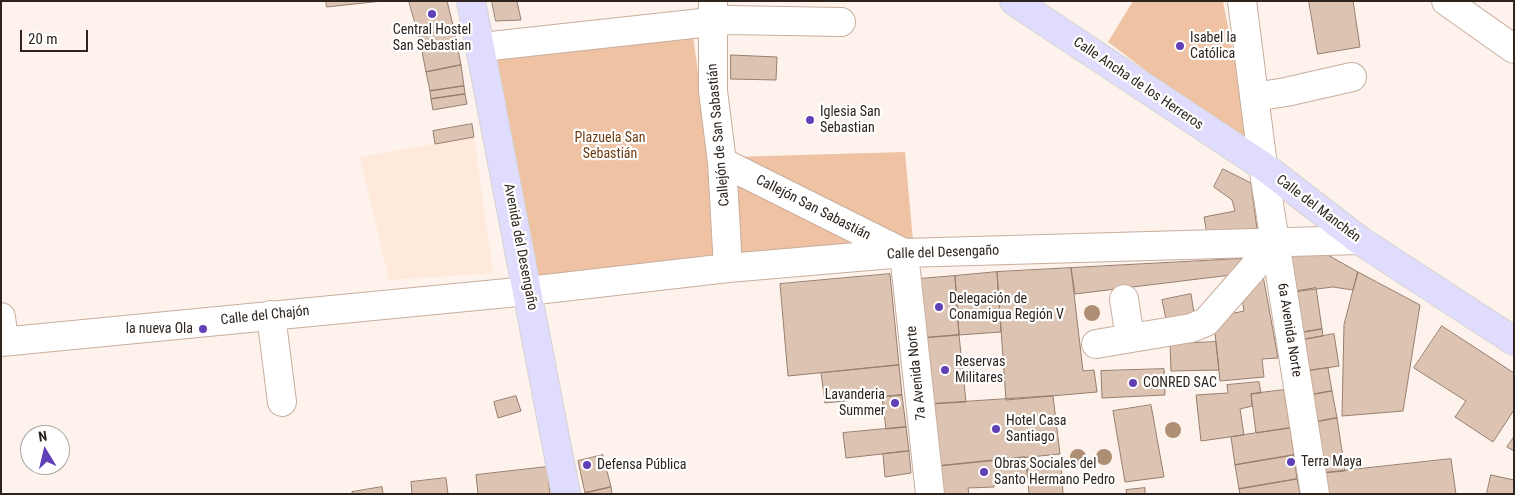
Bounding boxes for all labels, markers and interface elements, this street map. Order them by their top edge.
marker: Central Hostel San Sebastian [426,8,438,20]
scale bar [22,20,90,52]
place label: Central Hostel San Sebastian [393,22,471,54]
text: 20 m [28,30,58,48]
place label: Isabel la Católica [1190,30,1236,62]
street label: Calle Ancha de los Herreros [1070,34,1206,134]
marker: Isabel la Católica [1174,40,1186,52]
street label: Callejón de San Sabastián [704,63,734,207]
place label: Iglesia San Sebastian [820,104,880,136]
marker: Iglesia San Sebastian [804,114,816,126]
park label: Plazuela San Sebastián [574,130,646,162]
street label: Callejón San Sabastián [753,172,873,244]
street label: Calle del Manchén [1272,172,1364,246]
street label: Avenida del Desengaño [499,182,541,312]
street label: Calle del Desengaño [887,243,999,263]
street label: 6a Avenida Norte [1273,282,1305,378]
place label: Delegación de Conamigua Región V [949,291,1064,324]
marker: Delegación de Conamigua Región V [933,301,945,313]
street label: Calle del Chajón [220,303,310,329]
place label: la nueva Ola [126,321,193,337]
marker: la nueva Ola [197,323,209,335]
street label: 7a Avenida Norte [904,325,930,421]
place label: Reservas Militares [955,354,1005,387]
marker: Reservas Militares [939,364,951,376]
place label: CONRED SAC [1143,375,1217,391]
marker: CONRED SAC [1127,377,1139,389]
place label: Lavanderia Summer [825,387,885,420]
marker: Lavanderia Summer [889,397,901,409]
place label: Hotel Casa Santiago [1006,413,1067,446]
marker: Hotel Casa Santiago [990,423,1002,435]
north arrow [20,425,70,475]
text: N [37,428,48,445]
place label: Terra Maya [1301,454,1362,470]
place label: Obras Sociales del Santo Hermano Pedro [994,456,1115,488]
marker: Terra Maya [1285,456,1297,468]
place label: Defensa Pública [597,457,686,473]
marker: Defensa Pública [581,459,593,471]
marker: Obras Sociales del Santo Hermano Pedro [978,466,990,478]

